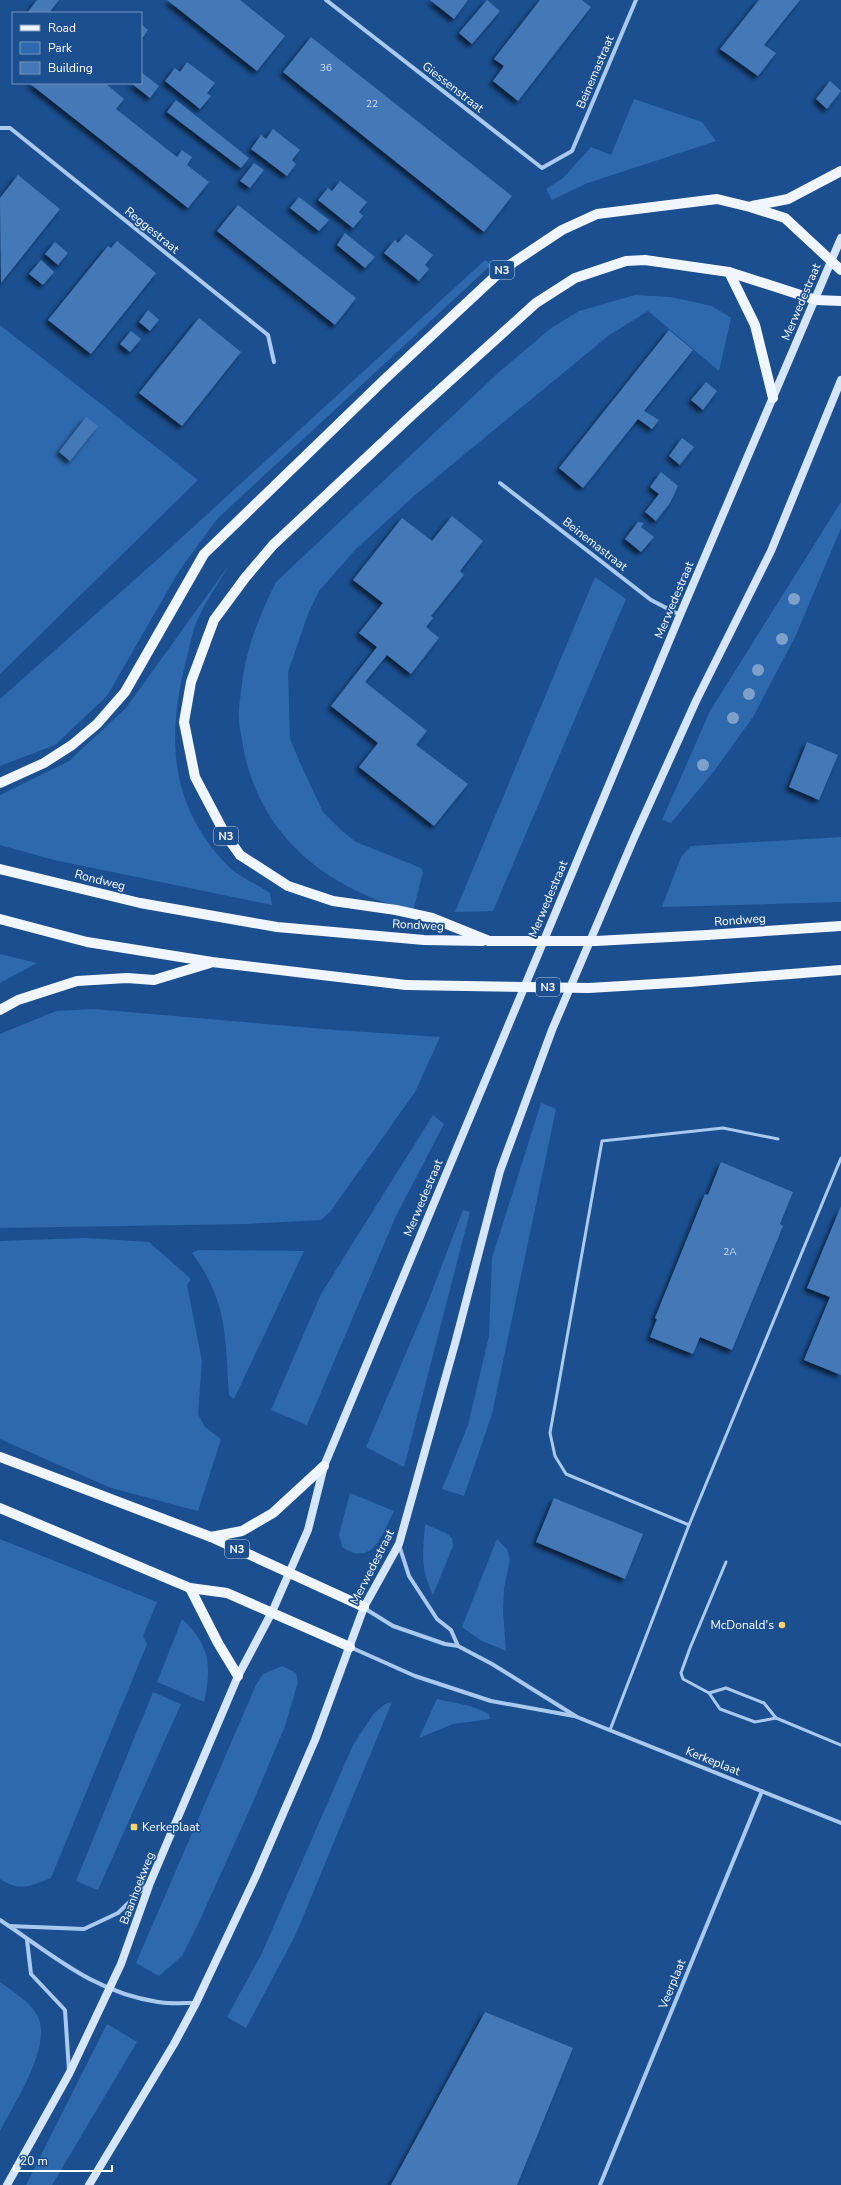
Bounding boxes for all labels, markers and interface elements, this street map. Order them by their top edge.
legend [12,12,142,84]
text: Road [48,20,76,36]
street label: Beinemastraat [572,32,618,111]
text: Park [48,40,73,56]
street label: Giessenstraat [419,58,488,116]
text: Building [48,60,93,76]
house number: 36 [320,61,332,75]
house number: 22 [366,97,378,111]
street label: Reggestraat [121,203,183,257]
street label: Merwedestraat [778,260,825,343]
road number: N3 [490,261,514,279]
street label: Beinemastraat [559,514,631,575]
street label: Merwedestraat [651,558,698,641]
road number: N3 [214,827,238,845]
street label: Merwedestraat [525,857,572,940]
street label: Rondweg [73,866,127,894]
street label: Rondweg [714,910,766,930]
street label: Rondweg [392,916,444,934]
road number: N3 [536,978,560,996]
street label: Merwedestraat [400,1156,447,1239]
house number: 2A [723,1245,737,1259]
street label: Merwedestraat [346,1526,398,1607]
road number: N3 [225,1540,249,1558]
place label: McDonald's [711,1617,774,1633]
marker: McDonald's [777,1620,787,1630]
street label: Kerkeplaat [683,1743,744,1780]
place label: Kerkeplaat [142,1819,201,1835]
marker: Kerkeplaat [129,1822,139,1832]
street label: Baanhoekweg [116,1849,158,1927]
street label: Veerplaat [654,1956,689,2012]
scale bar [14,2147,112,2173]
text: 20 m [20,2153,48,2169]

